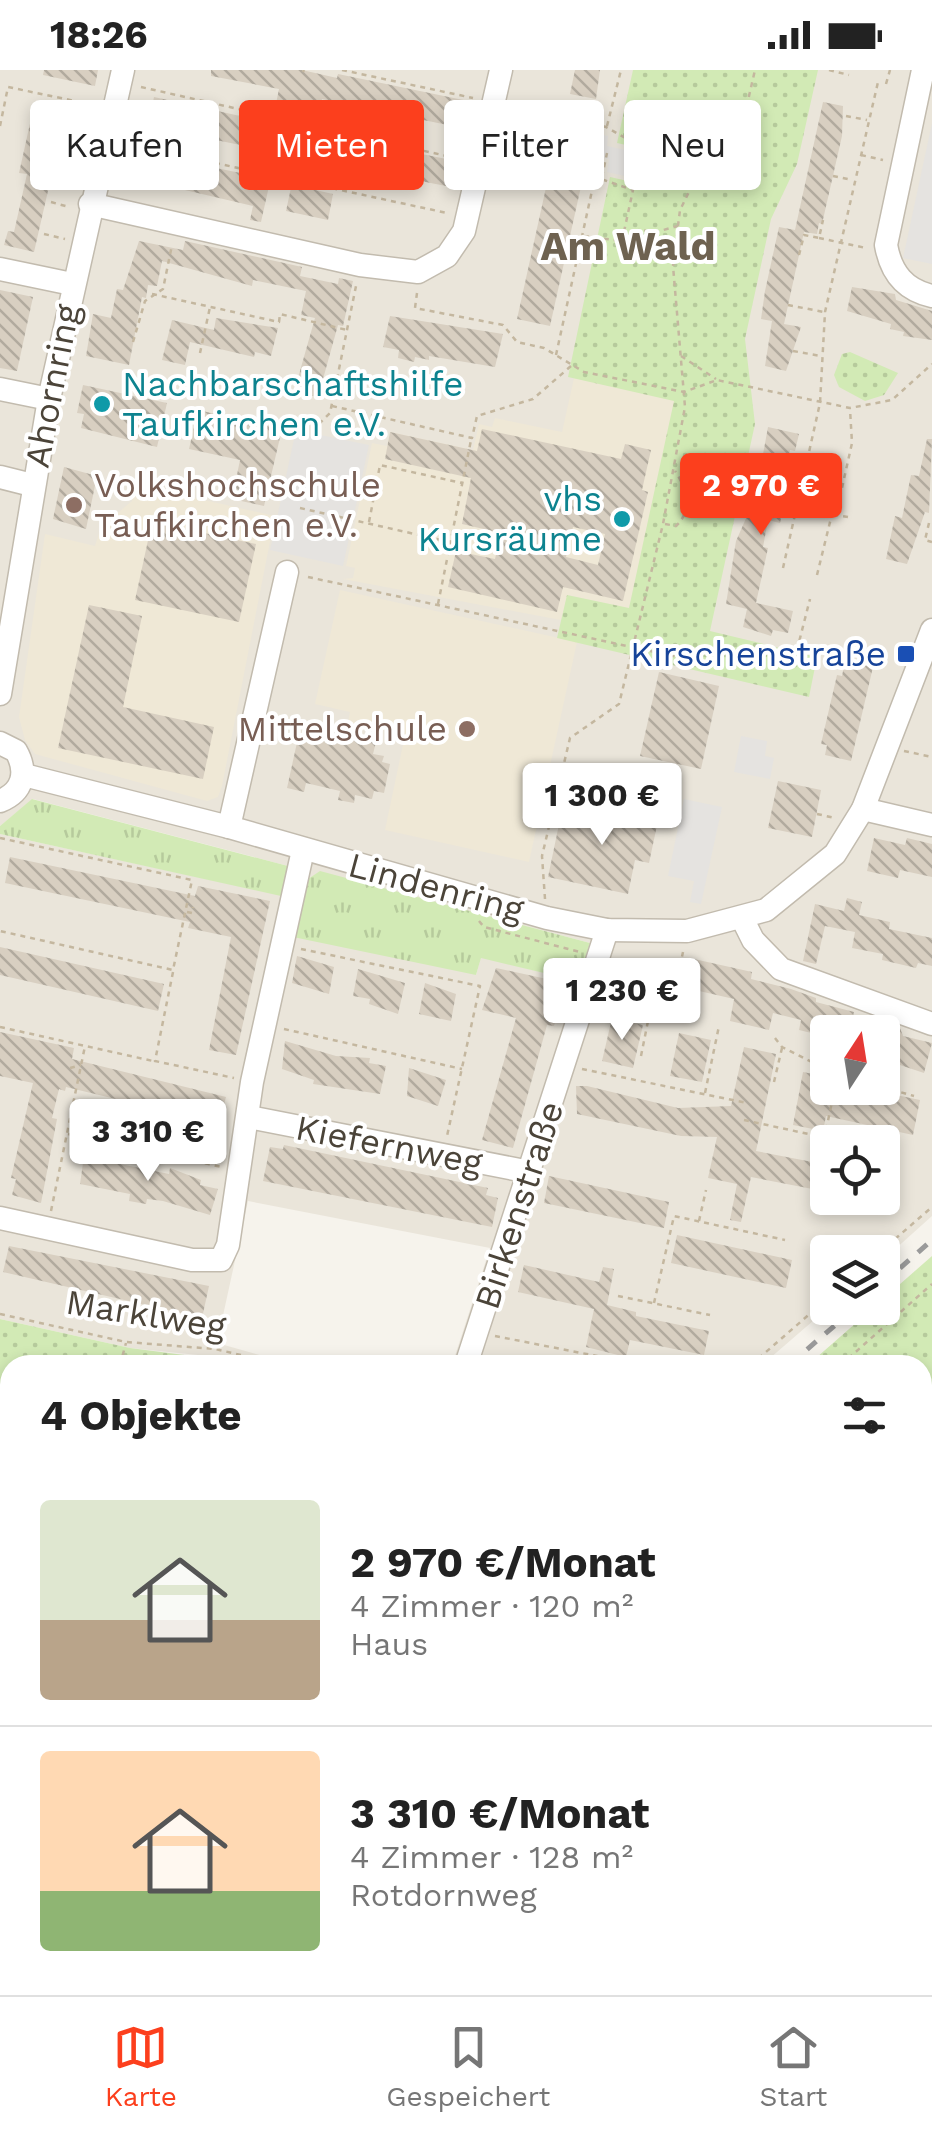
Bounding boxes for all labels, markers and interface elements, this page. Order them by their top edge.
text: 18:26 [50,13,148,57]
chip: Kaufen [30,100,219,190]
chip: Mieten [239,100,424,190]
chip: Filter [444,100,604,190]
chip: Neu [624,100,761,190]
district label: Am Wald [540,223,716,270]
street label: Ahornring [16,300,88,471]
place label: Nachbarschaftshilfe Taufkirchen e.V. [122,363,463,445]
marker: Nachbarschaftshilfe Taufkirchen e.V. [91,393,113,415]
pin: 2 970 € [669,453,853,538]
place label: Volkshochschule Taufkirchen e.V. [94,464,381,546]
text: 2 970 € [702,466,820,504]
place label: vhs Kursräume [418,478,602,560]
marker: Volkshochschule Taufkirchen e.V. [63,494,85,516]
marker: vhs Kursräume [611,508,633,530]
place label: Kirschenstraße [630,633,886,675]
marker: Kirschenstraße [895,643,917,665]
place label: Mittelschule [238,708,447,750]
marker: Mittelschule [456,718,478,740]
pin: 1 300 € [510,763,694,848]
text: 1 300 € [545,776,659,814]
street label: Lindenring [344,843,529,931]
pin: 1 230 € [530,958,714,1043]
text: 1 230 € [565,971,679,1009]
north arrow [810,1015,900,1105]
map controls [810,1015,900,1325]
street label: Birkenstraße [466,1096,572,1314]
pin: 3 310 € [56,1099,240,1184]
street label: Kiefernweg [292,1106,486,1184]
text: 3 310 € [91,1112,205,1150]
button: locate [810,1125,900,1215]
button: layers [810,1235,900,1325]
street label: Marklweg [63,1281,229,1347]
icon: filters [837,1388,892,1443]
text: 4 Objekte [40,1391,242,1440]
text: 2 970 €/Monat [350,1538,656,1587]
icon: home [120,1540,240,1660]
text: 4 Zimmer · 120 m² [350,1587,633,1625]
text: Haus [350,1625,428,1663]
text: 3 310 €/Monat [350,1789,649,1838]
icon: home [120,1791,240,1911]
text: 4 Zimmer · 128 m² [350,1838,633,1876]
text: Rotdornweg [350,1876,537,1914]
tab: Karte [105,2020,177,2113]
tab: Gespeichert [386,2020,550,2113]
tab: Start [759,2020,827,2113]

